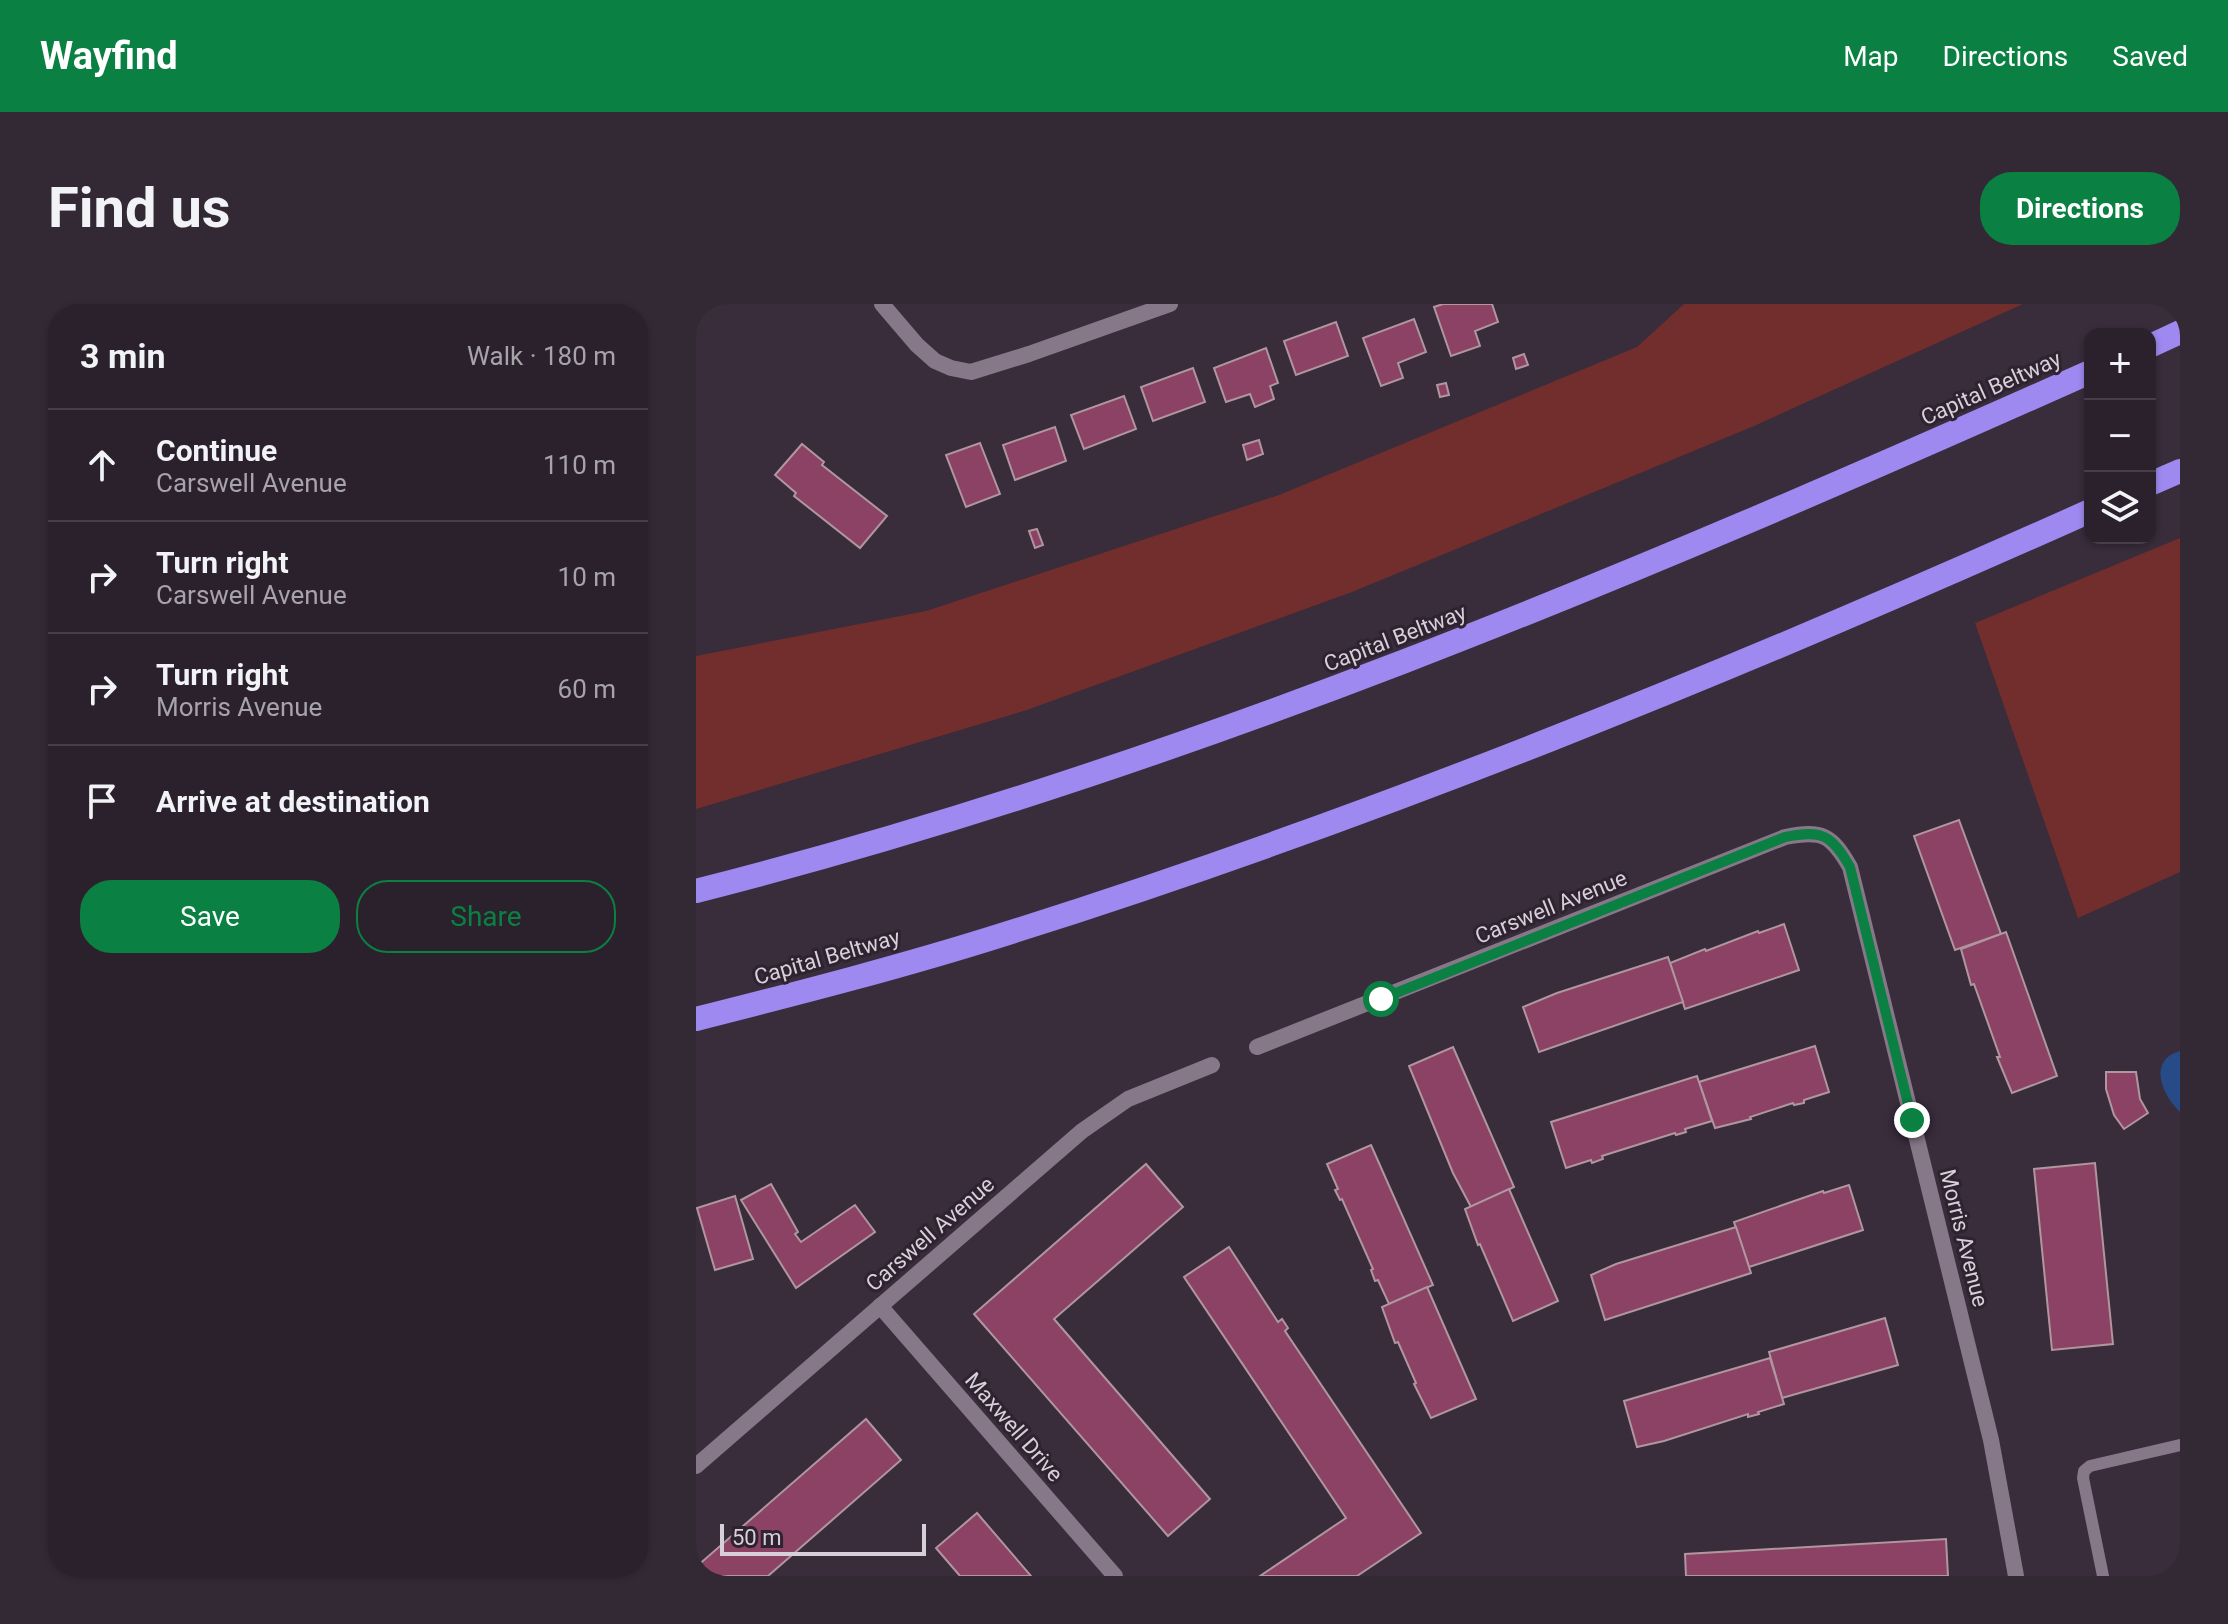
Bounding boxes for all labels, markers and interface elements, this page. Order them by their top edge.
text: Wayfind [40,34,178,78]
text: Map [1843,40,1899,73]
text: Directions [1943,40,2068,73]
text: Saved [2112,40,2188,73]
button: Directions [1980,172,2180,245]
text: Find us [48,175,231,241]
map controls [2084,328,2156,544]
button: + [2084,328,2156,400]
text: 3 min [80,336,165,376]
text: Walk · 180 m [467,341,616,371]
street label: Capital Beltway [1917,346,2065,430]
button: − [2084,400,2156,472]
text: Continue [156,433,277,468]
icon: ahead [80,443,124,487]
text: 110 m [543,450,616,480]
text: Carswell Avenue [156,468,347,498]
button: layers [2084,472,2156,544]
text: Turn right [156,545,289,580]
icon: right [80,555,124,599]
text: 10 m [558,562,616,592]
text: Carswell Avenue [156,580,347,610]
street label: Capital Beltway [1320,599,1470,677]
text: Turn right [156,657,289,692]
icon: right [80,667,124,711]
text: 60 m [558,674,616,704]
text: Morris Avenue [156,692,322,722]
icon: arrive [80,779,124,823]
text: Arrive at destination [156,784,430,819]
street label: Carswell Avenue [1471,865,1631,949]
button: Save [80,880,340,953]
button: Share [356,880,616,953]
street label: Capital Beltway [751,924,903,990]
route start [1363,981,1399,1017]
route end [1894,1102,1930,1138]
street label: Morris Avenue [1935,1167,1993,1309]
street label: Carswell Avenue [861,1172,999,1296]
street label: Maxwell Drive [960,1368,1068,1486]
scale bar [720,1520,926,1556]
text: 50 m [732,1525,781,1550]

